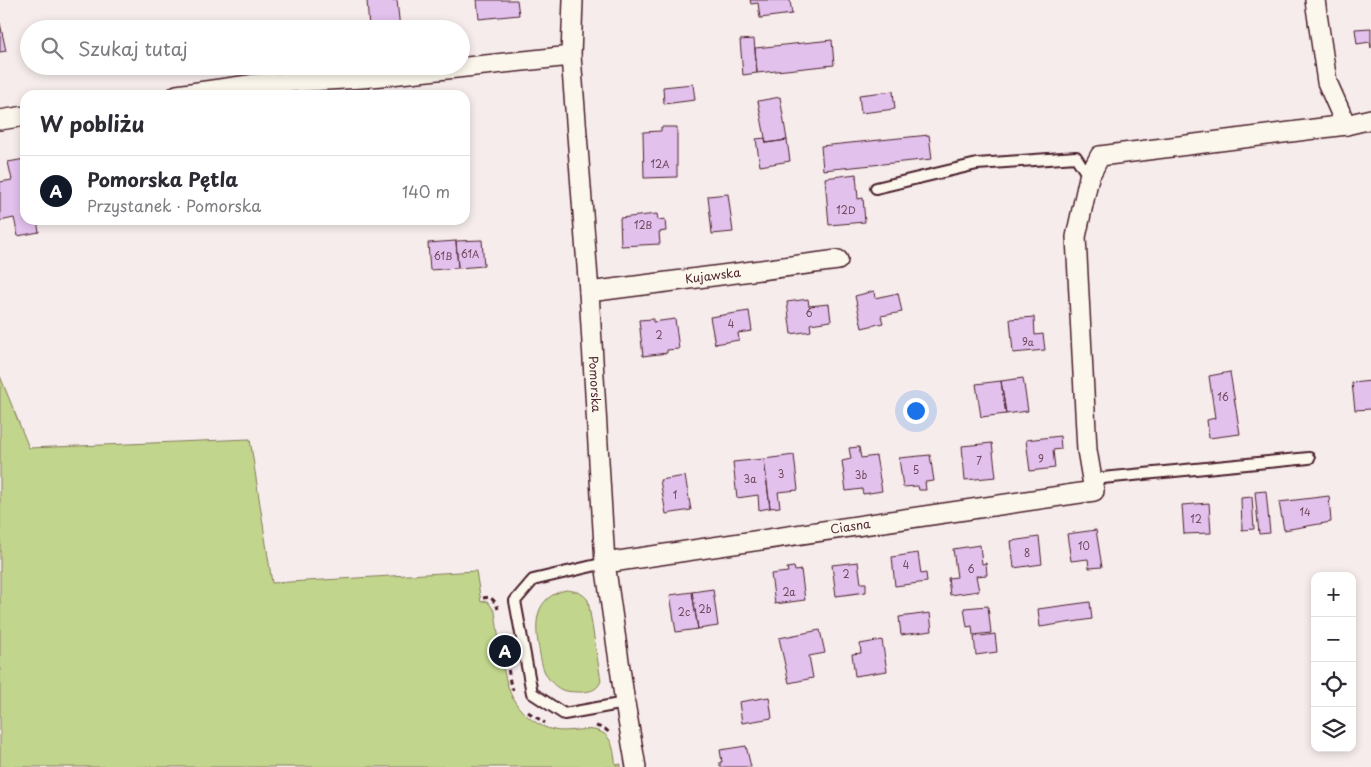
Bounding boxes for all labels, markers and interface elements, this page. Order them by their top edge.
search box [20,20,470,75]
icon: search [38,34,66,62]
text: Szukaj tutaj [78,34,188,62]
text: W pobliżu [40,107,145,139]
house number: 12A [650,156,670,171]
text: Pomorska Pętla [87,165,238,193]
text: A [50,179,62,203]
text: 140 m [402,179,450,203]
text: Przystanek · Pomorska [87,193,261,217]
house number: 12D [836,202,856,217]
house number: 12B [634,217,652,232]
house number: 61A [461,246,479,261]
house number: 61B [434,248,452,263]
street label: Kujawska [684,263,742,288]
house number: 6 [805,305,813,320]
house number: 4 [728,316,735,331]
house number: 2 [655,327,663,342]
house number: 9a [1022,334,1035,349]
street label: Pomorska [585,355,606,413]
house number: 16 [1217,389,1229,404]
your location [903,398,929,424]
house number: 9 [1038,451,1044,466]
house number: 7 [976,453,982,468]
house number: 5 [913,462,919,477]
house number: 3 [778,466,784,481]
house number: 3b [855,467,867,482]
house number: 3a [744,471,757,486]
house number: 1 [673,487,677,502]
house number: 14 [1299,504,1311,519]
house number: 12 [1190,511,1202,526]
street label: Ciasna [829,514,872,538]
house number: 10 [1078,538,1090,553]
house number: 8 [1024,545,1030,560]
house number: 4 [903,557,910,572]
house number: 6 [967,561,975,576]
house number: 2 [842,566,850,581]
map controls [1311,572,1356,752]
button: + [1311,572,1356,617]
house number: 2a [782,584,796,599]
house number: 2b [699,601,712,616]
house number: 2c [678,604,690,619]
button: − [1311,617,1356,662]
pin: A [489,632,521,670]
button: locate [1311,662,1356,707]
button: layers [1311,707,1356,752]

